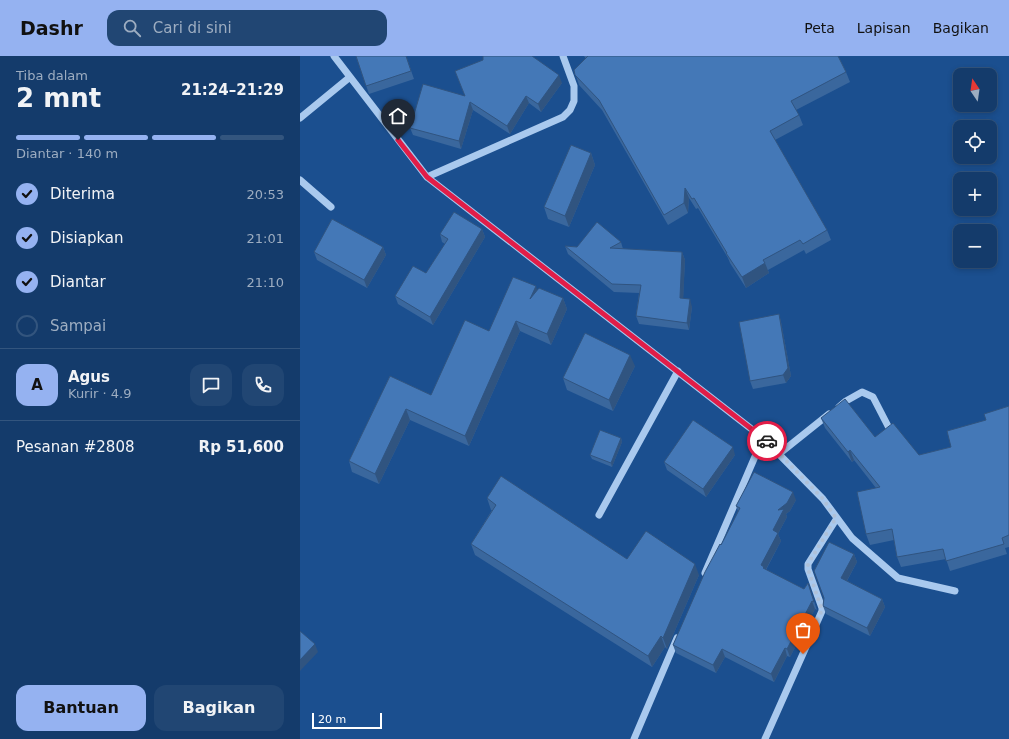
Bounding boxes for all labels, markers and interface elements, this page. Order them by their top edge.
search box [107,10,387,46]
text: Dashr [20,17,83,39]
icon: search [121,17,143,39]
text: Cari di sini [153,19,232,37]
text: Peta [804,20,835,36]
text: Lapisan [857,20,911,36]
text: Bagikan [933,20,989,36]
text: Tiba dalam [16,68,88,83]
north arrow [953,68,997,112]
map controls [953,68,997,268]
text: 21:24–21:29 [181,81,284,99]
text: 2 mnt [16,83,101,113]
pin [381,99,415,140]
icon: home [387,105,409,127]
button: locate [953,120,997,164]
text: Diantar · 140 m [16,146,118,161]
button: + [953,172,997,216]
icon: check [16,183,38,205]
text: Diterima [50,185,115,203]
text: 20:53 [247,187,284,202]
button: − [953,224,997,268]
icon: check [16,227,38,249]
text: Disiapkan [50,229,124,247]
text: 21:01 [247,231,284,246]
icon: check [16,271,38,293]
text: Diantar [50,273,106,291]
text: 21:10 [247,275,284,290]
text: Sampai [50,317,106,335]
button: chat [190,364,232,406]
button: phone [242,364,284,406]
text: Agus [68,368,110,386]
text: A [31,376,43,394]
text: Kurir · 4.9 [68,386,132,401]
courier [747,421,787,461]
icon: car [756,430,778,452]
text: Pesanan #2808 [16,438,134,456]
text: Rp 51,600 [199,438,284,456]
pin [786,613,820,654]
icon: bag [792,619,814,641]
button: Bantuan [16,685,146,731]
button: Bagikan [154,685,284,731]
scale bar [312,711,382,730]
text: 20 m [318,713,346,726]

